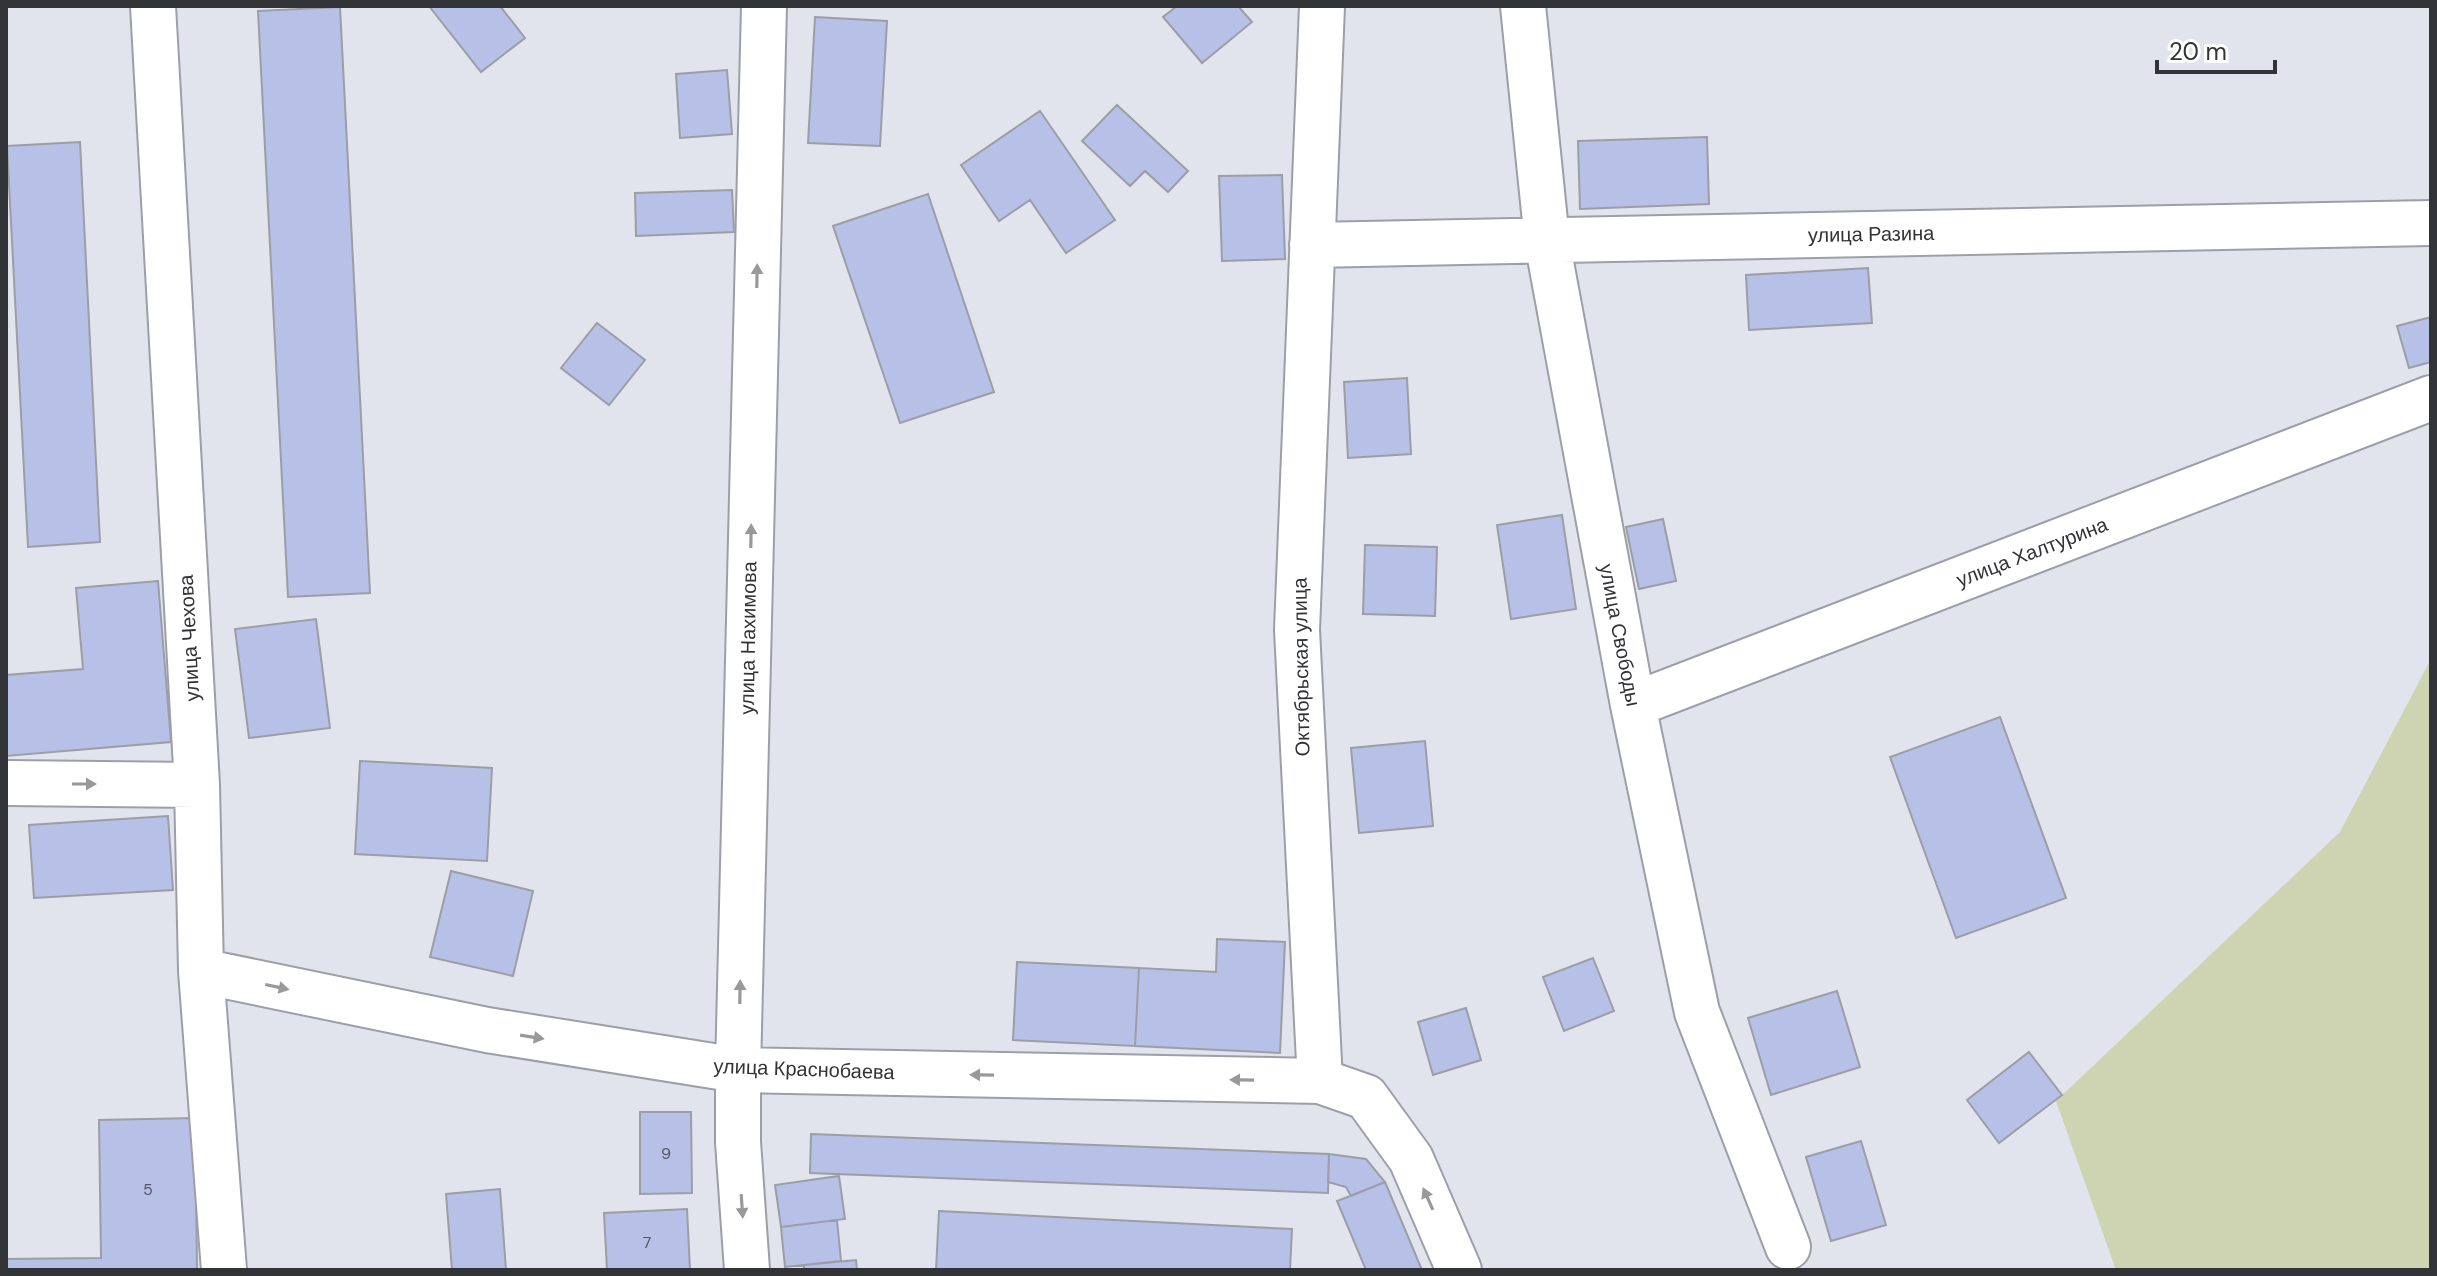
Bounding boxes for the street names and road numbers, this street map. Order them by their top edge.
street label: улица Разина [1808,220,1935,248]
street label: улица Халтурина [1953,511,2112,593]
street label: улица Нахимова [734,560,762,715]
street label: улица Свободы [1593,562,1647,708]
street label: улица Чехова [173,573,205,702]
street label: Октябрьская улица [1286,576,1316,757]
street label: улица Краснобаева [713,1053,896,1085]

